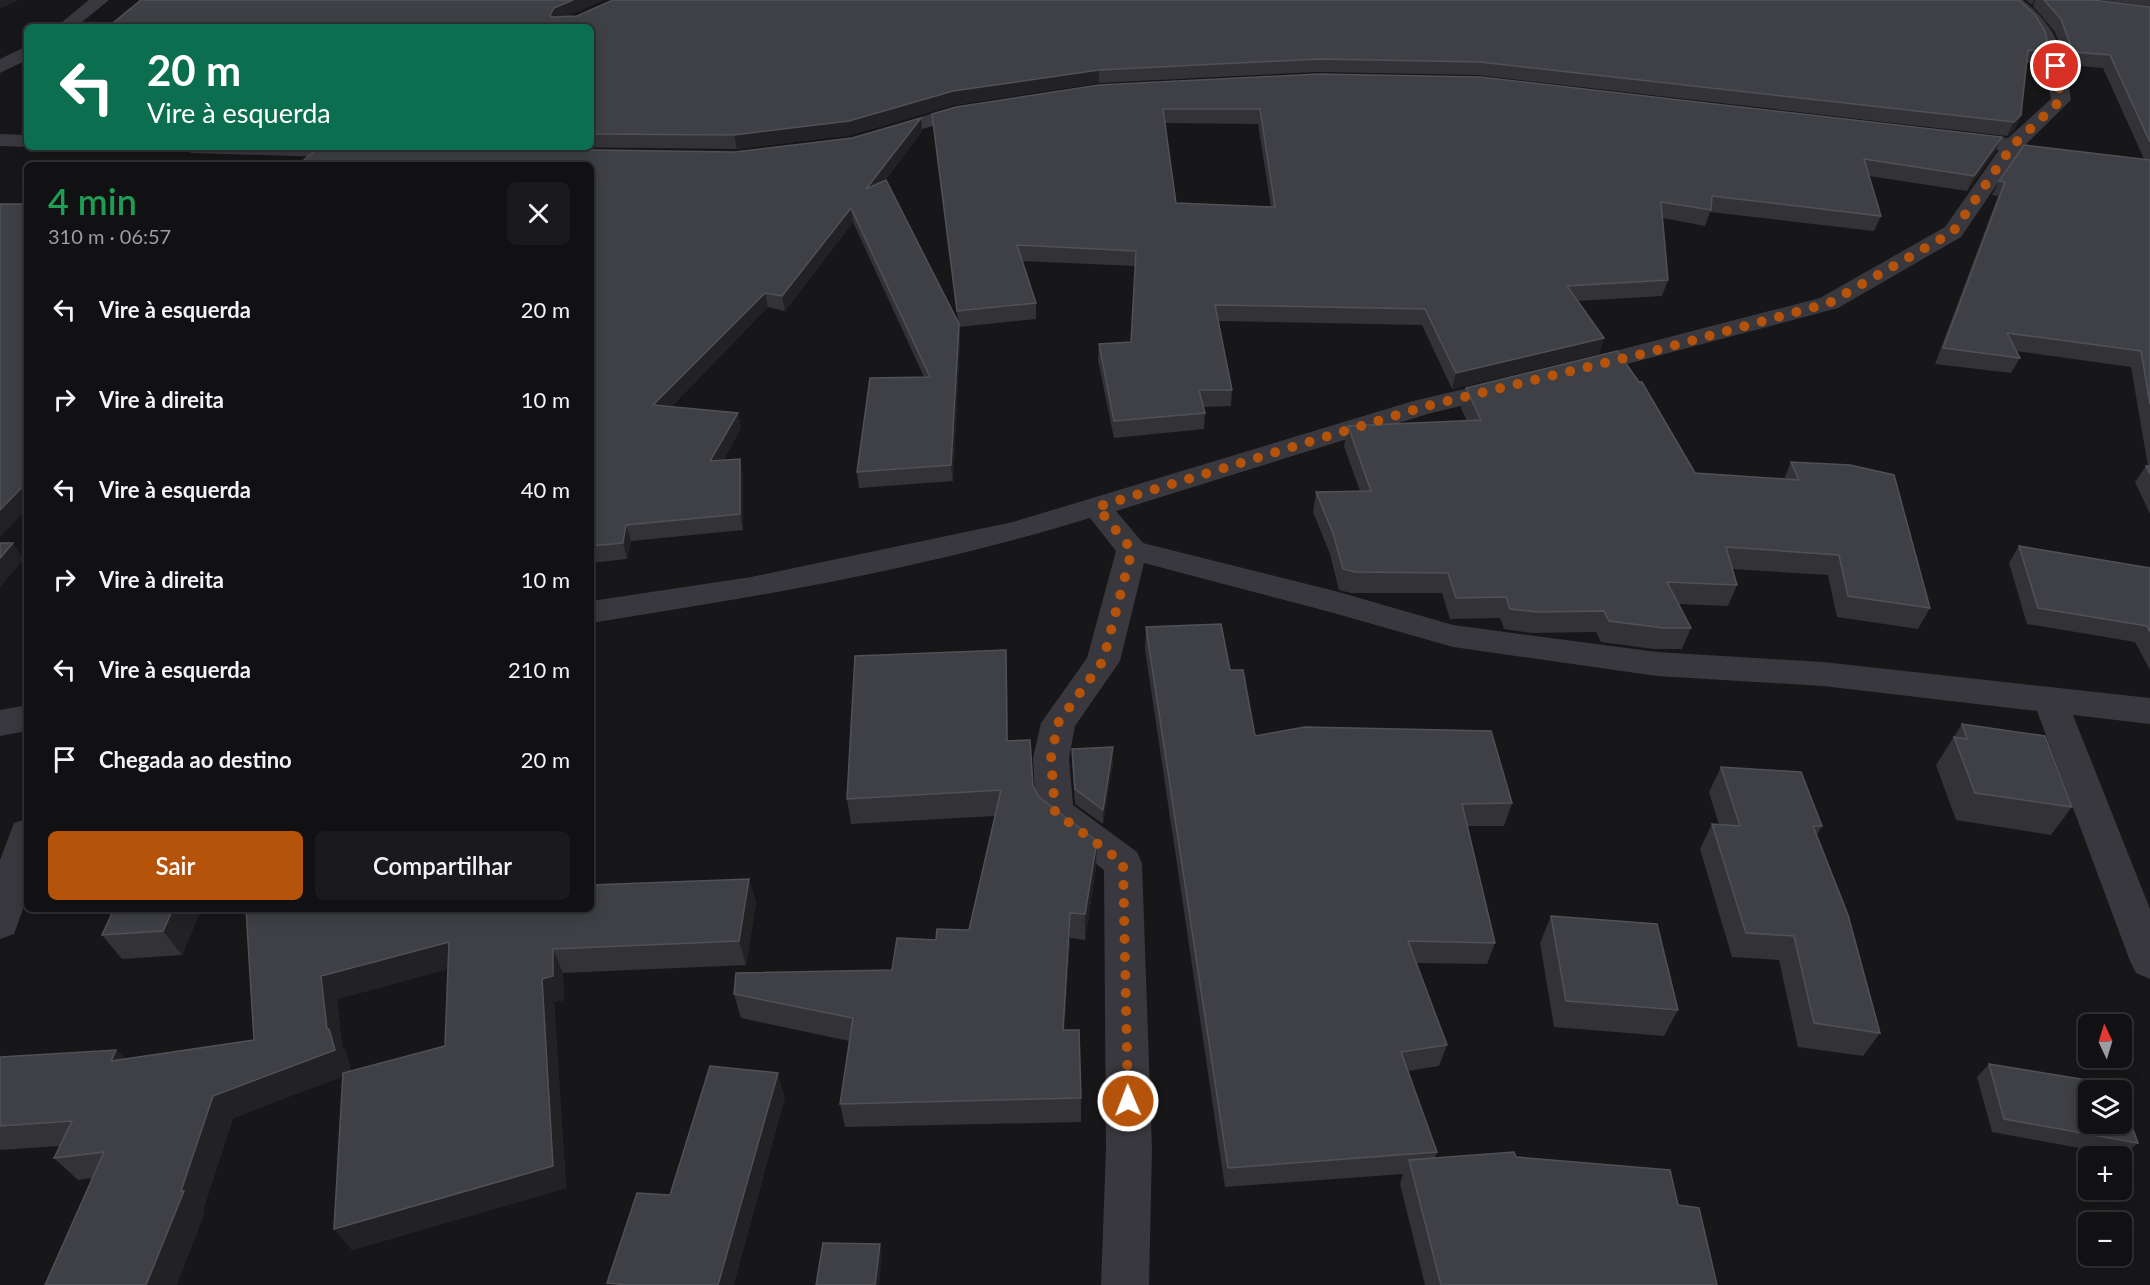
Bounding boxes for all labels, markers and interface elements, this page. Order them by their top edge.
pin [2030,40,2081,91]
text: 20 m [147,45,241,95]
icon: left [48,48,126,126]
icon: arrive [2039,49,2072,82]
text: Vire à esquerda [147,96,331,129]
text: 4 min [48,179,137,223]
button: close [507,182,570,245]
text: 310 m · 06:57 [48,224,171,248]
icon: left [48,293,81,326]
text: Vire à esquerda [99,296,251,323]
text: 20 m [521,296,570,323]
icon: right [48,383,81,416]
text: Vire à direita [99,386,224,413]
text: 10 m [521,386,570,413]
icon: left [48,473,81,506]
text: Vire à esquerda [99,476,251,503]
text: 40 m [521,476,570,503]
icon: right [48,563,81,596]
text: Vire à direita [99,566,224,593]
text: 10 m [521,566,570,593]
icon: left [48,653,81,686]
text: Vire à esquerda [99,656,251,683]
text: 210 m [508,656,570,683]
icon: arrive [48,743,81,776]
text: Chegada ao destino [99,746,292,773]
text: 20 m [521,746,570,773]
button: Sair [48,831,303,900]
button: Compartilhar [315,831,570,900]
north arrow [2078,1014,2132,1068]
map controls [2078,1014,2132,1266]
position arrow [1096,1069,1160,1133]
button: layers [2078,1080,2132,1134]
button: + [2078,1146,2132,1200]
button: − [2078,1212,2132,1266]

